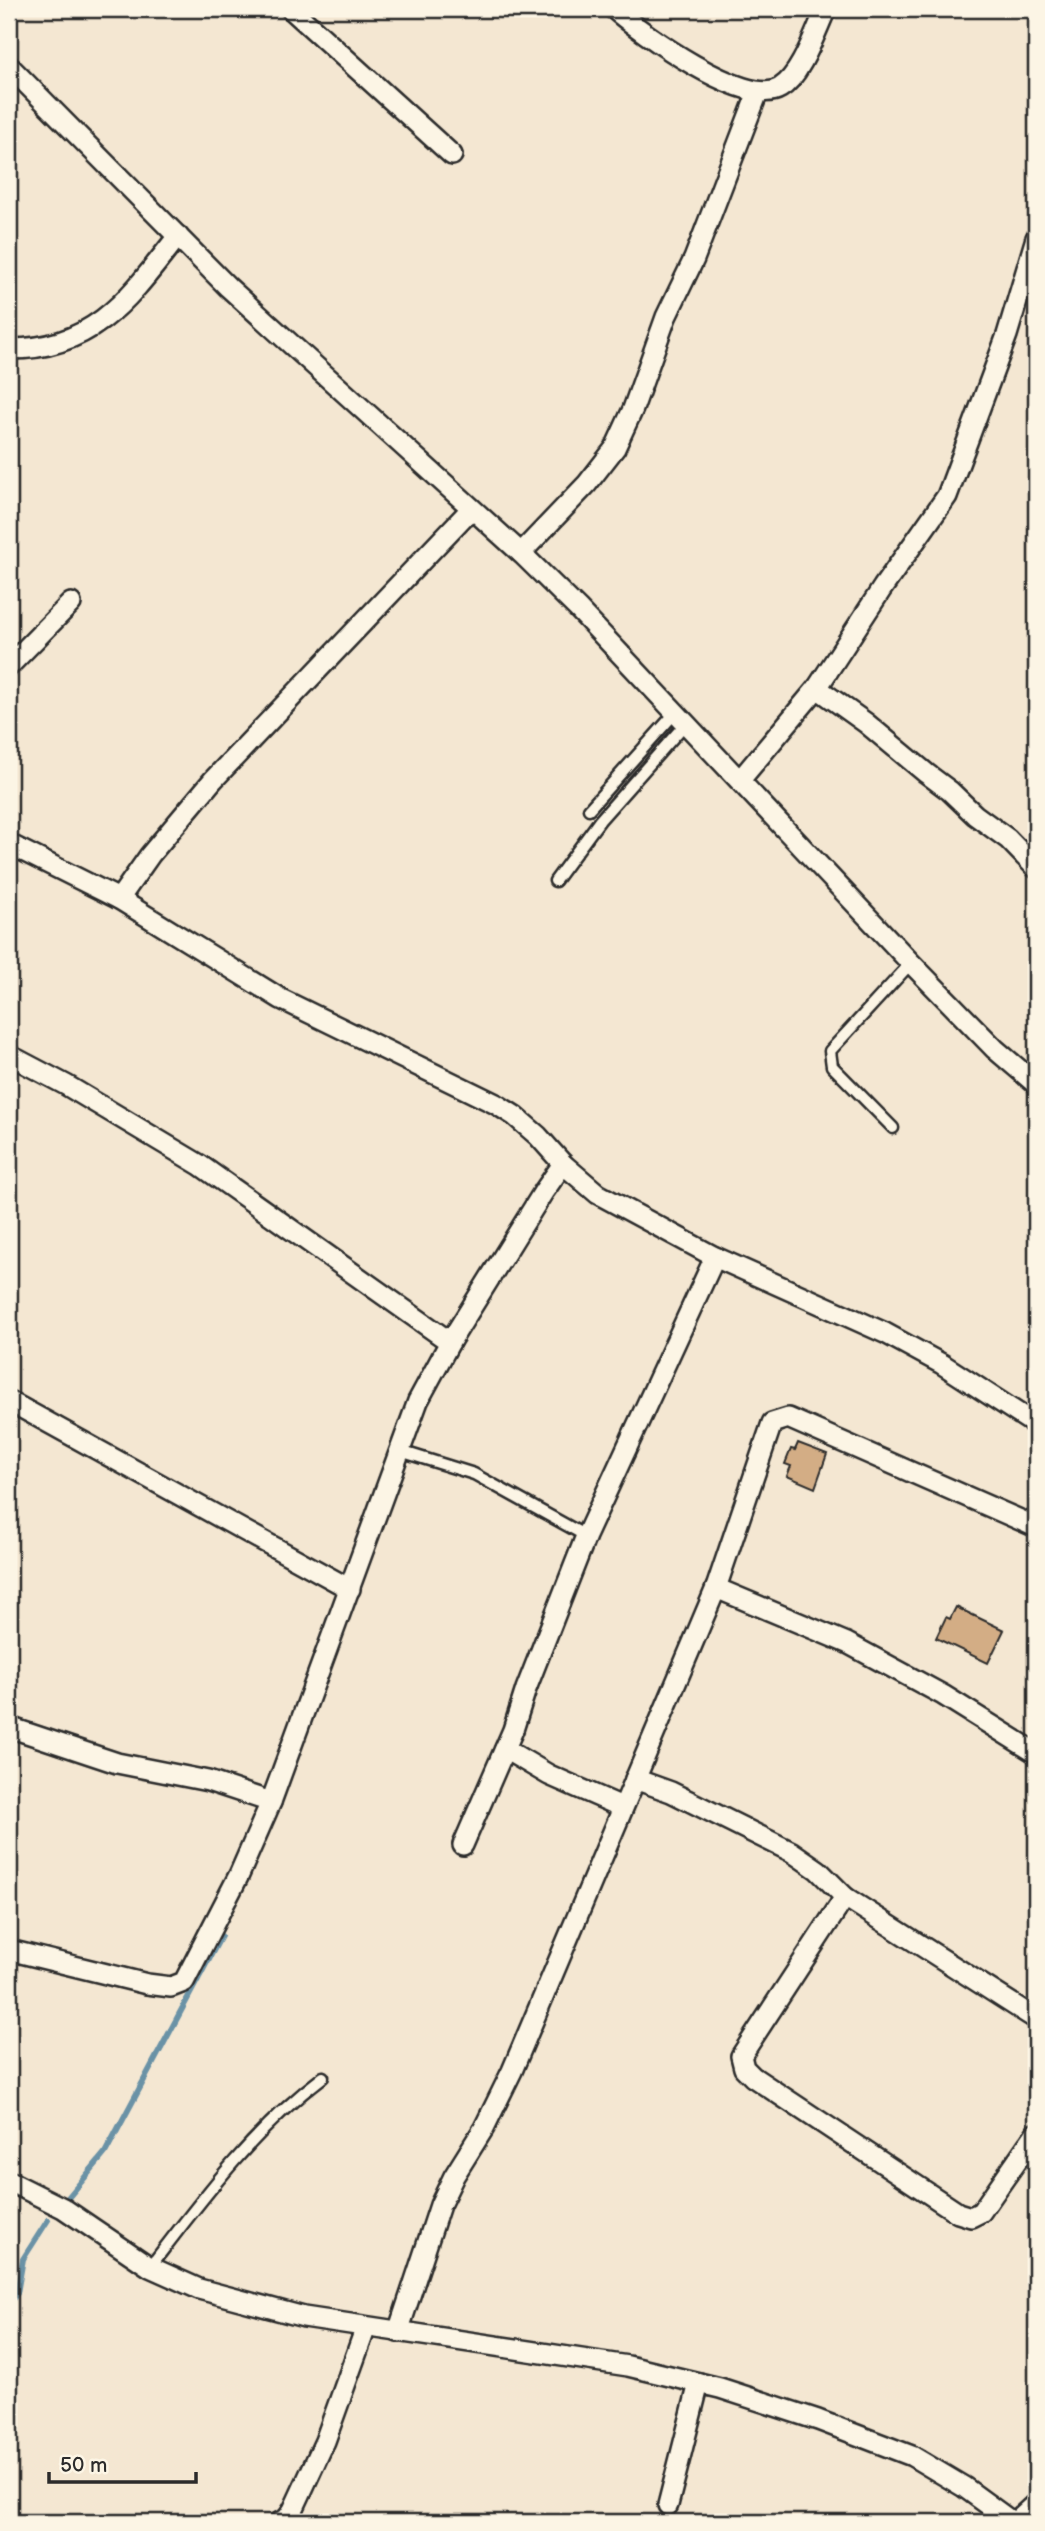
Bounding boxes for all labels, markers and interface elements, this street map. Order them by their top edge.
scale bar [49,2440,196,2484]
text: 50 m [60,2453,107,2478]

